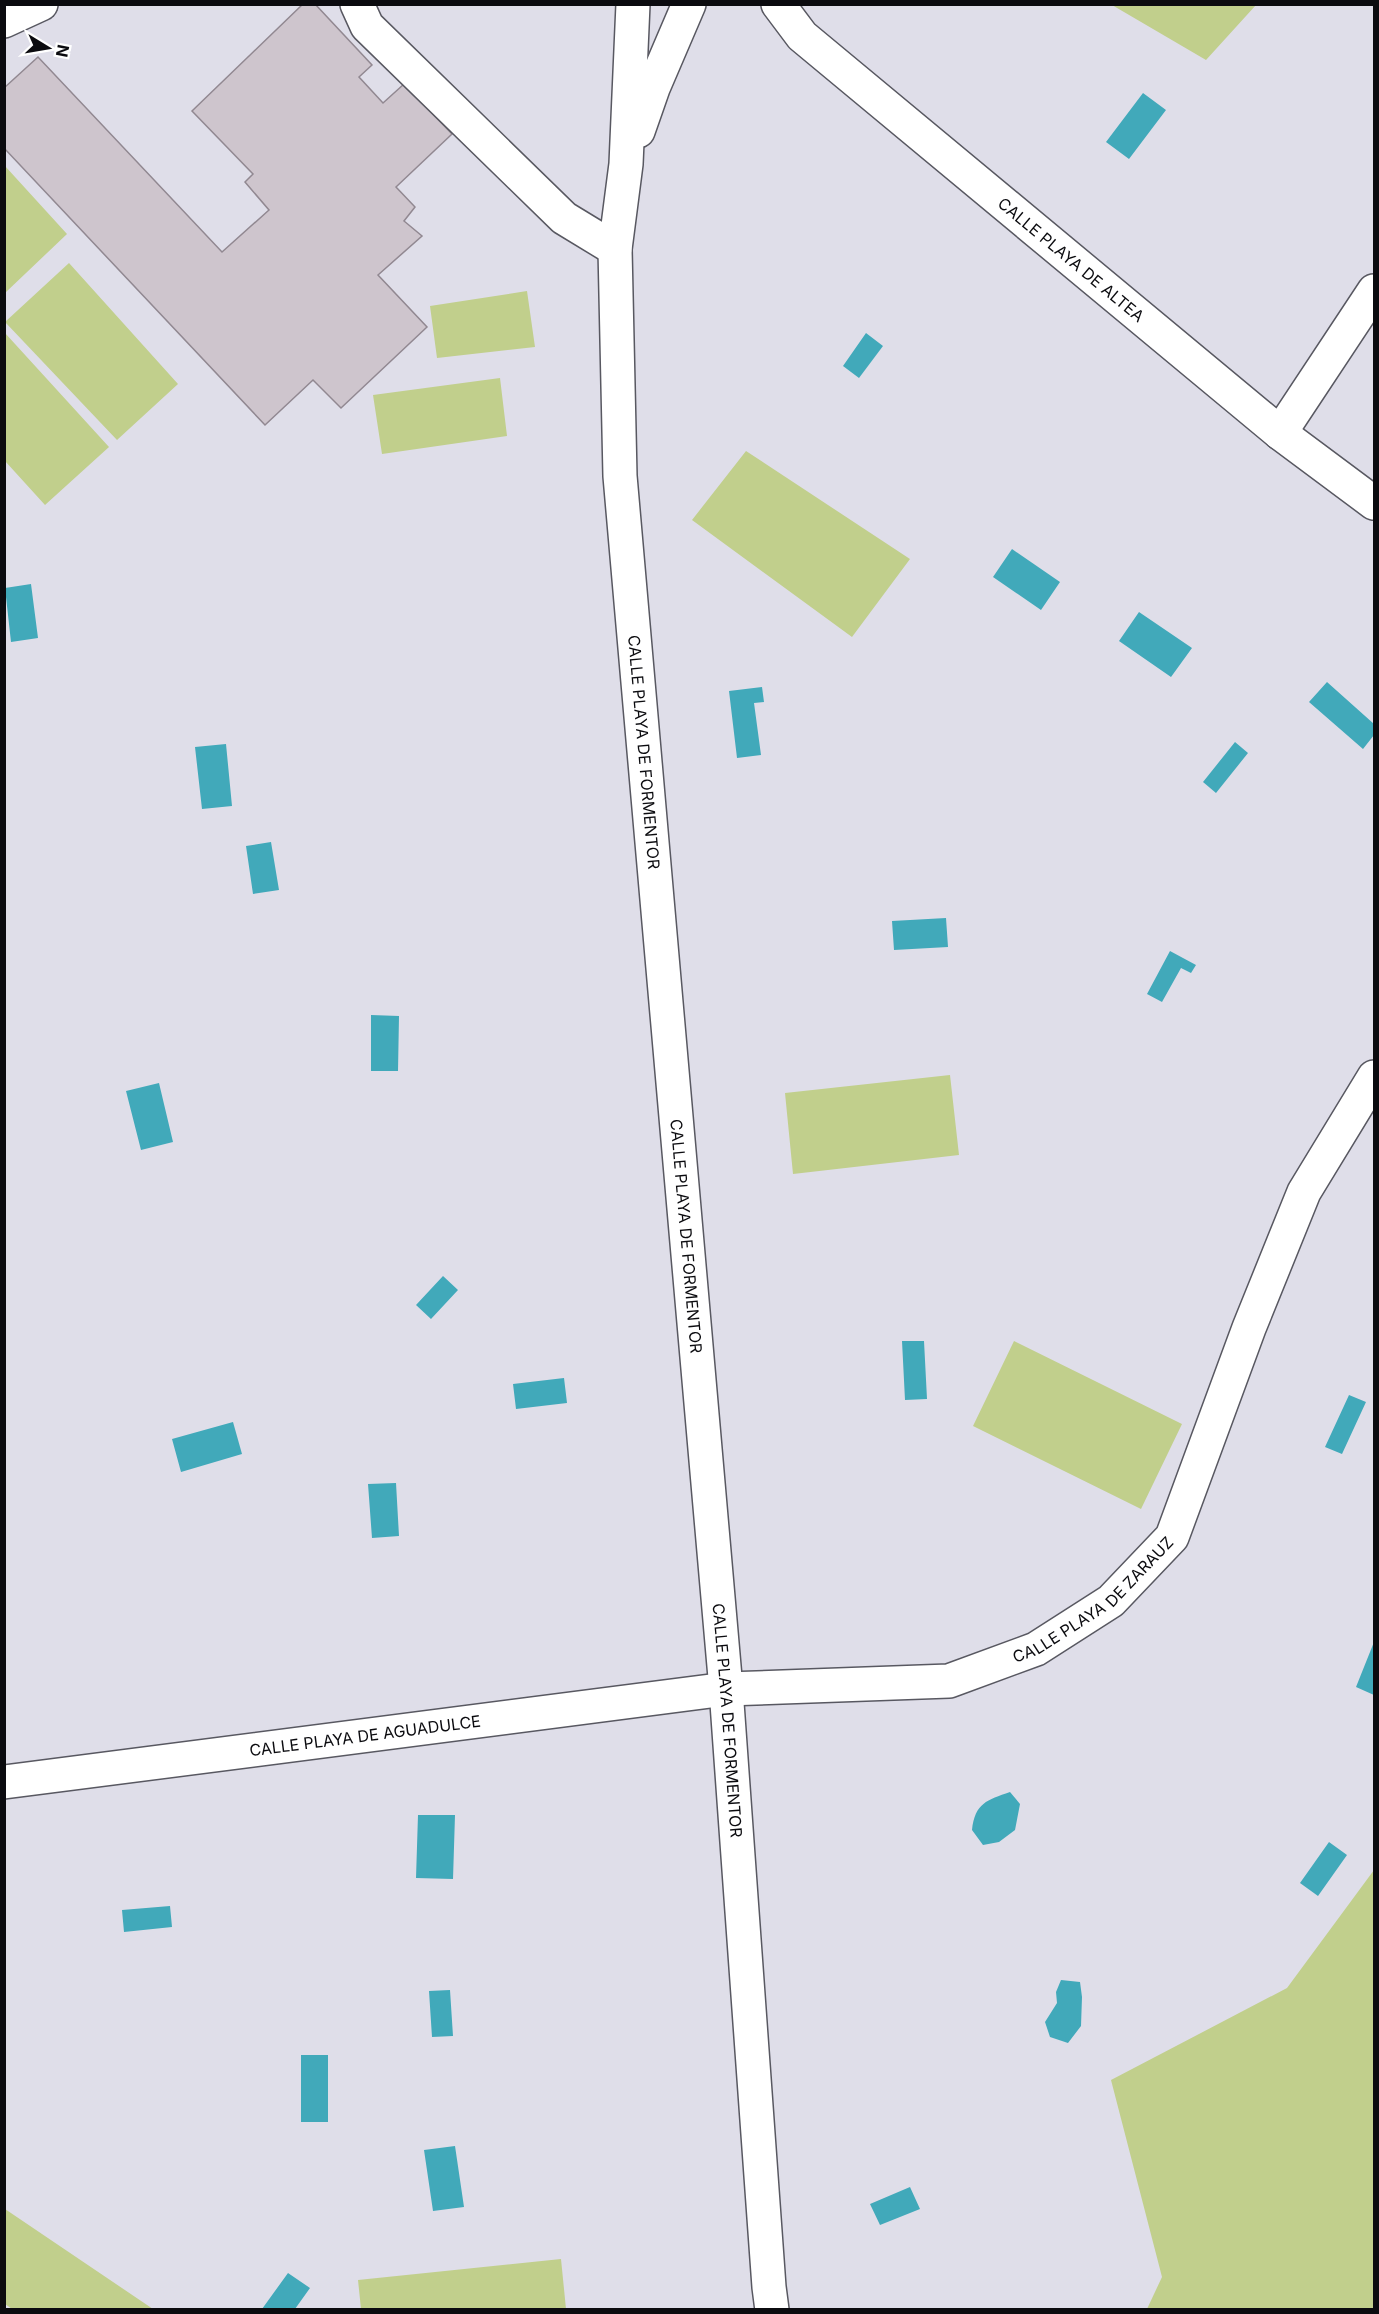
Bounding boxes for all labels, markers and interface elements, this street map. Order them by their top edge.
north arrow [18,18,78,78]
text: N [52,43,74,59]
street label: CALLE PLAYA DE ALTEA [994,193,1148,326]
street label: CALLE PLAYA DE FORMENTOR [624,634,664,870]
street label: CALLE PLAYA DE FORMENTOR [666,1118,707,1354]
street label: CALLE PLAYA DE ZARAUZ [1010,1532,1177,1667]
street label: CALLE PLAYA DE FORMENTOR [709,1602,747,1838]
street label: CALLE PLAYA DE AGUADULCE [248,1711,482,1760]

